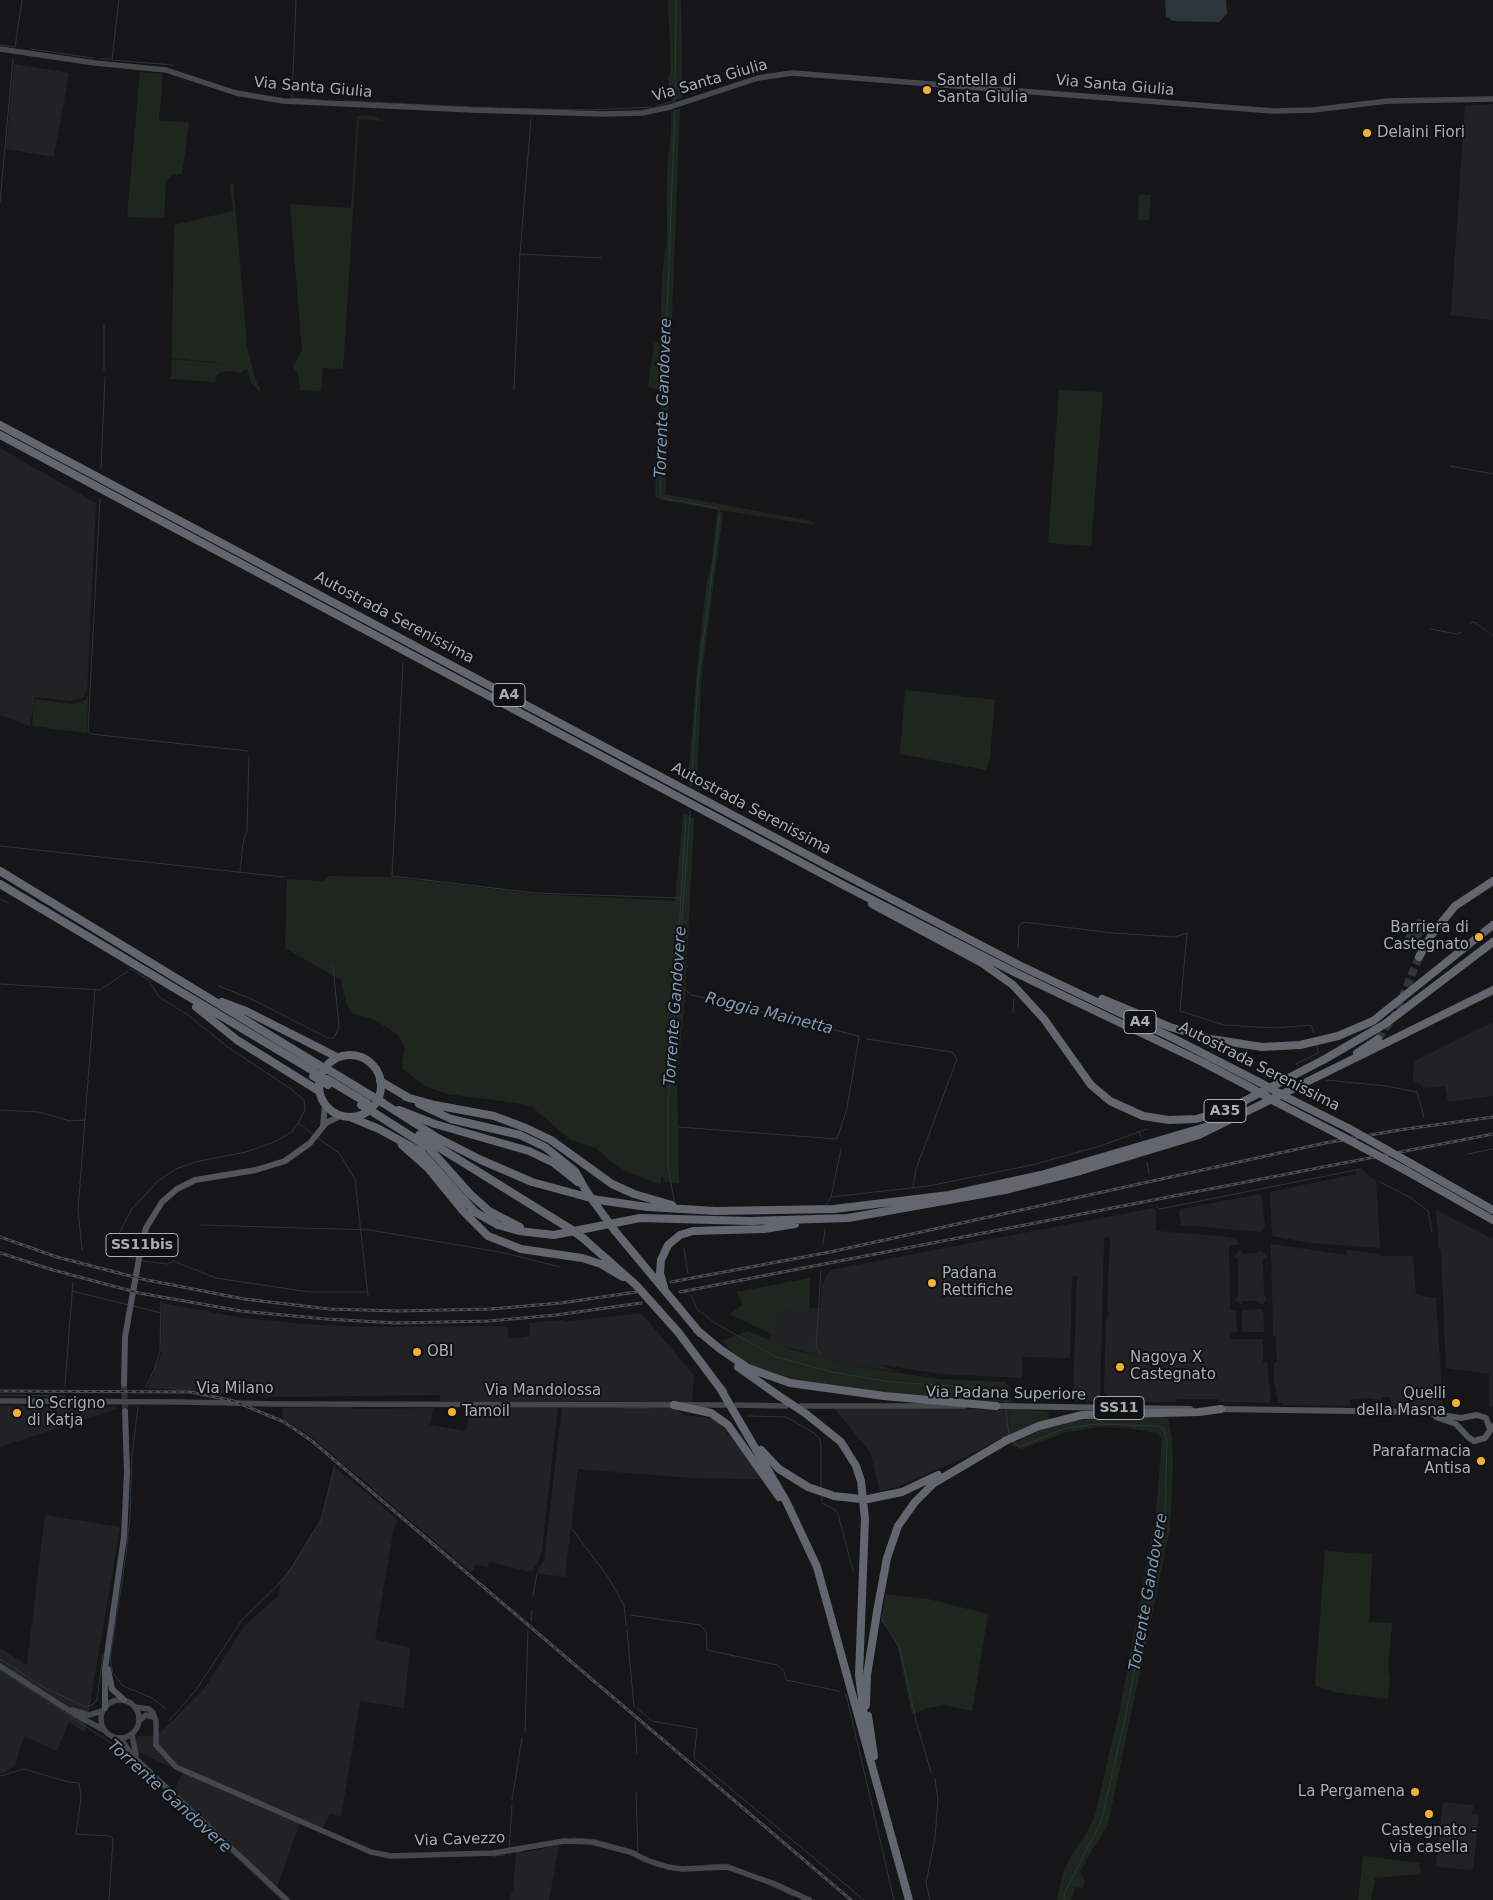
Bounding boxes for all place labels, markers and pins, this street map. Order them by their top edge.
place label: Santella di Santa Giulia [937,72,1028,107]
marker: Santella di Santa Giulia [921,84,933,96]
place label: Delaini Fiori [1377,124,1465,142]
marker: Delaini Fiori [1361,127,1373,139]
place label: Barriera di Castegnato [1383,919,1469,954]
marker: Barriera di Castegnato [1473,931,1485,943]
place label: Padana Rettifiche [942,1265,1013,1300]
marker: Padana Rettifiche [926,1277,938,1289]
place label: OBI [427,1343,454,1361]
marker: OBI [411,1346,423,1358]
place label: Nagoya X Castegnato [1130,1349,1216,1384]
marker: Nagoya X Castegnato [1114,1361,1126,1373]
place label: Quelli della Masna [1356,1385,1446,1420]
place label: Lo Scrigno di Katja [27,1395,105,1430]
marker: Quelli della Masna [1450,1397,1462,1409]
place label: Tamoil [462,1403,510,1421]
marker: Tamoil [446,1406,458,1418]
marker: Lo Scrigno di Katja [11,1407,23,1419]
place label: Parafarmacia Antisa [1372,1443,1471,1478]
marker: Parafarmacia Antisa [1475,1455,1487,1467]
place label: La Pergamena [1298,1783,1405,1801]
marker: La Pergamena [1409,1786,1421,1798]
marker: Castegnato - via casella [1423,1808,1435,1820]
place label: Castegnato - via casella [1381,1822,1477,1857]

